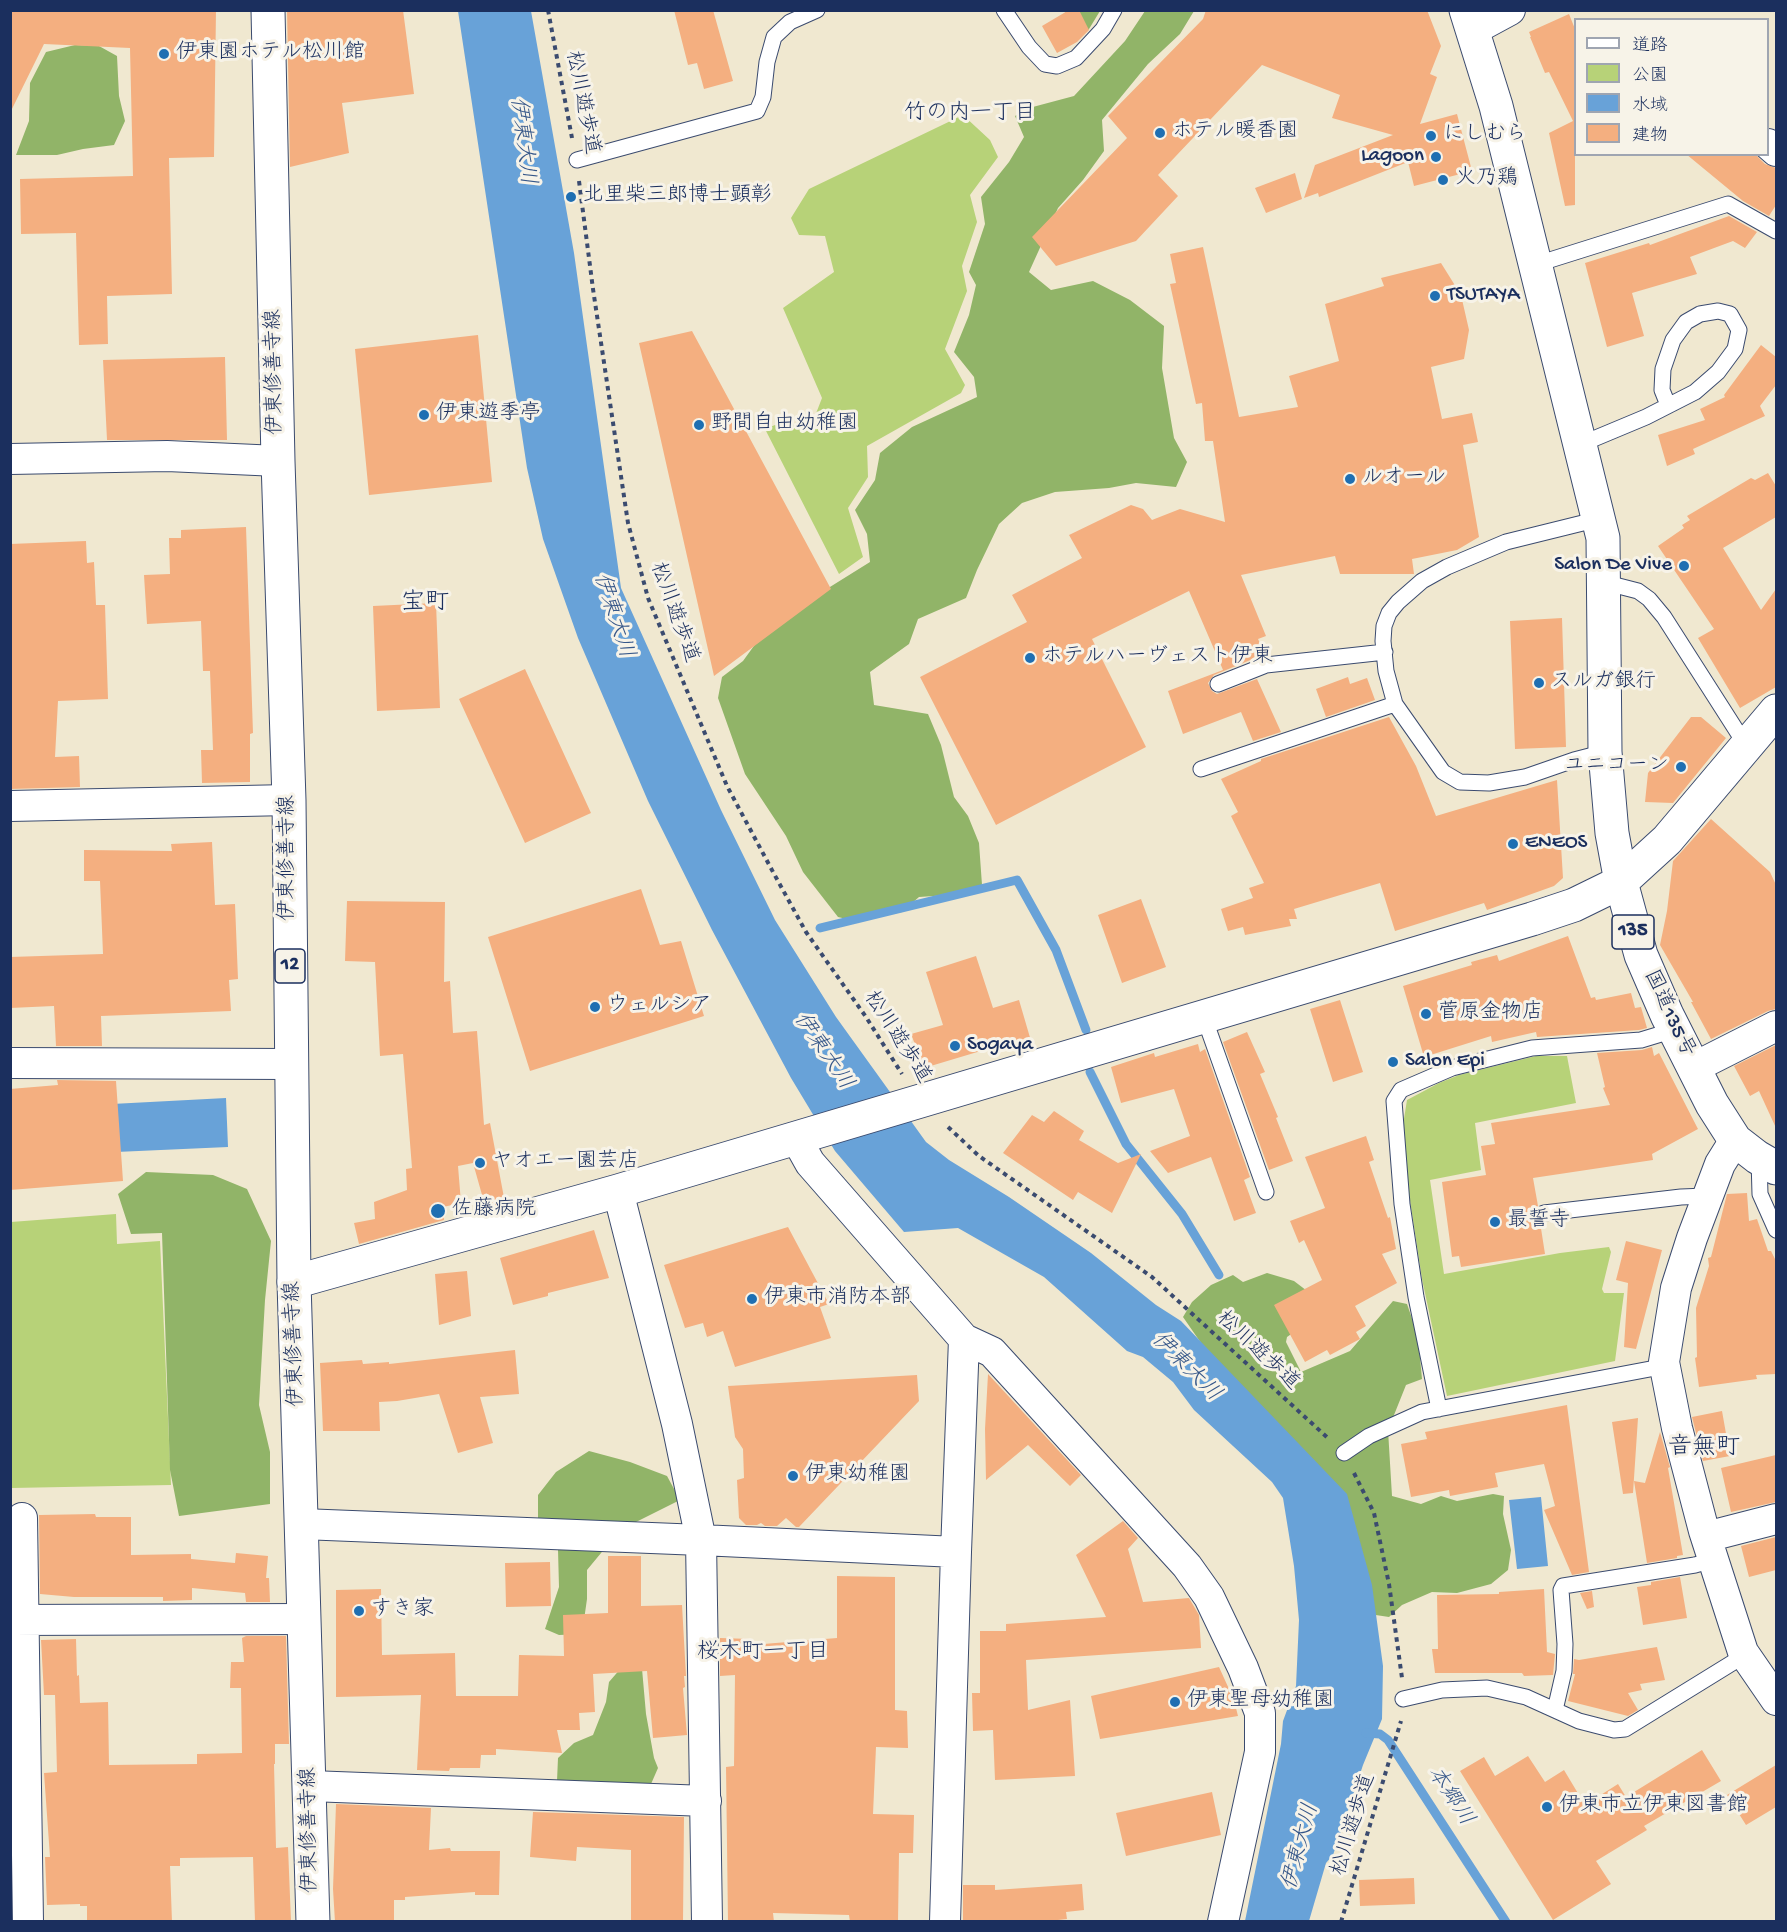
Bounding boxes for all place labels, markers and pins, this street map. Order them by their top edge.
place label: 伊東園ホテル松川館 [176,41,365,67]
marker: 伊東園ホテル松川館 [157,47,171,61]
place label: ホテル暖香園 [1172,120,1298,146]
place label: にしむら [1443,123,1527,149]
marker: ホテル暖香園 [1153,126,1167,140]
marker: にしむら [1424,129,1438,143]
place label: Lagoon [1361,144,1424,170]
marker: Lagoon [1429,150,1443,164]
place label: 火乃鶏 [1455,167,1518,193]
marker: 火乃鶏 [1436,173,1450,187]
place label: 北里柴三郎博士顕彰 [583,184,772,210]
marker: 北里柴三郎博士顕彰 [564,190,578,204]
place label: TSUTAYA [1447,283,1520,309]
marker: TSUTAYA [1428,289,1442,303]
place label: 伊東遊季亭 [436,402,541,428]
marker: 伊東遊季亭 [417,408,431,422]
place label: 野間自由幼稚園 [711,412,858,438]
marker: 野間自由幼稚園 [692,418,706,432]
place label: ルオール [1362,466,1446,492]
marker: ルオール [1343,472,1357,486]
place label: Salon De Vive [1554,553,1672,579]
marker: Salon De Vive [1677,559,1691,573]
place label: ホテルハーヴェスト伊東 [1042,645,1273,671]
marker: ホテルハーヴェスト伊東 [1023,651,1037,665]
place label: スルガ銀行 [1551,670,1656,696]
marker: スルガ銀行 [1532,676,1546,690]
place label: ユニコーン [1564,754,1669,780]
marker: ユニコーン [1674,760,1688,774]
place label: ENEOS [1525,831,1587,857]
marker: ENEOS [1506,837,1520,851]
place label: ウェルシア [607,994,712,1020]
marker: ウェルシア [588,1000,602,1014]
place label: 菅原金物店 [1438,1001,1543,1027]
marker: 菅原金物店 [1419,1007,1433,1021]
place label: Sogaya [967,1033,1033,1059]
marker: Sogaya [948,1039,962,1053]
place label: Salon Epi [1405,1049,1485,1075]
marker: Salon Epi [1386,1055,1400,1069]
place label: ヤオエー園芸店 [492,1150,639,1176]
marker: ヤオエー園芸店 [473,1156,487,1170]
place label: 佐藤病院 [452,1198,536,1224]
marker: 佐藤病院 [429,1202,447,1220]
place label: 最誓寺 [1507,1209,1570,1235]
marker: 最誓寺 [1488,1215,1502,1229]
place label: 伊東市消防本部 [764,1286,911,1312]
marker: 伊東市消防本部 [745,1292,759,1306]
place label: 伊東幼稚園 [805,1463,910,1489]
marker: 伊東幼稚園 [786,1469,800,1483]
place label: すき家 [371,1598,434,1624]
marker: すき家 [352,1604,366,1618]
place label: 伊東聖母幼稚園 [1187,1689,1334,1715]
marker: 伊東聖母幼稚園 [1168,1695,1182,1709]
place label: 伊東市立伊東図書館 [1559,1794,1748,1820]
marker: 伊東市立伊東図書館 [1540,1800,1554,1814]

